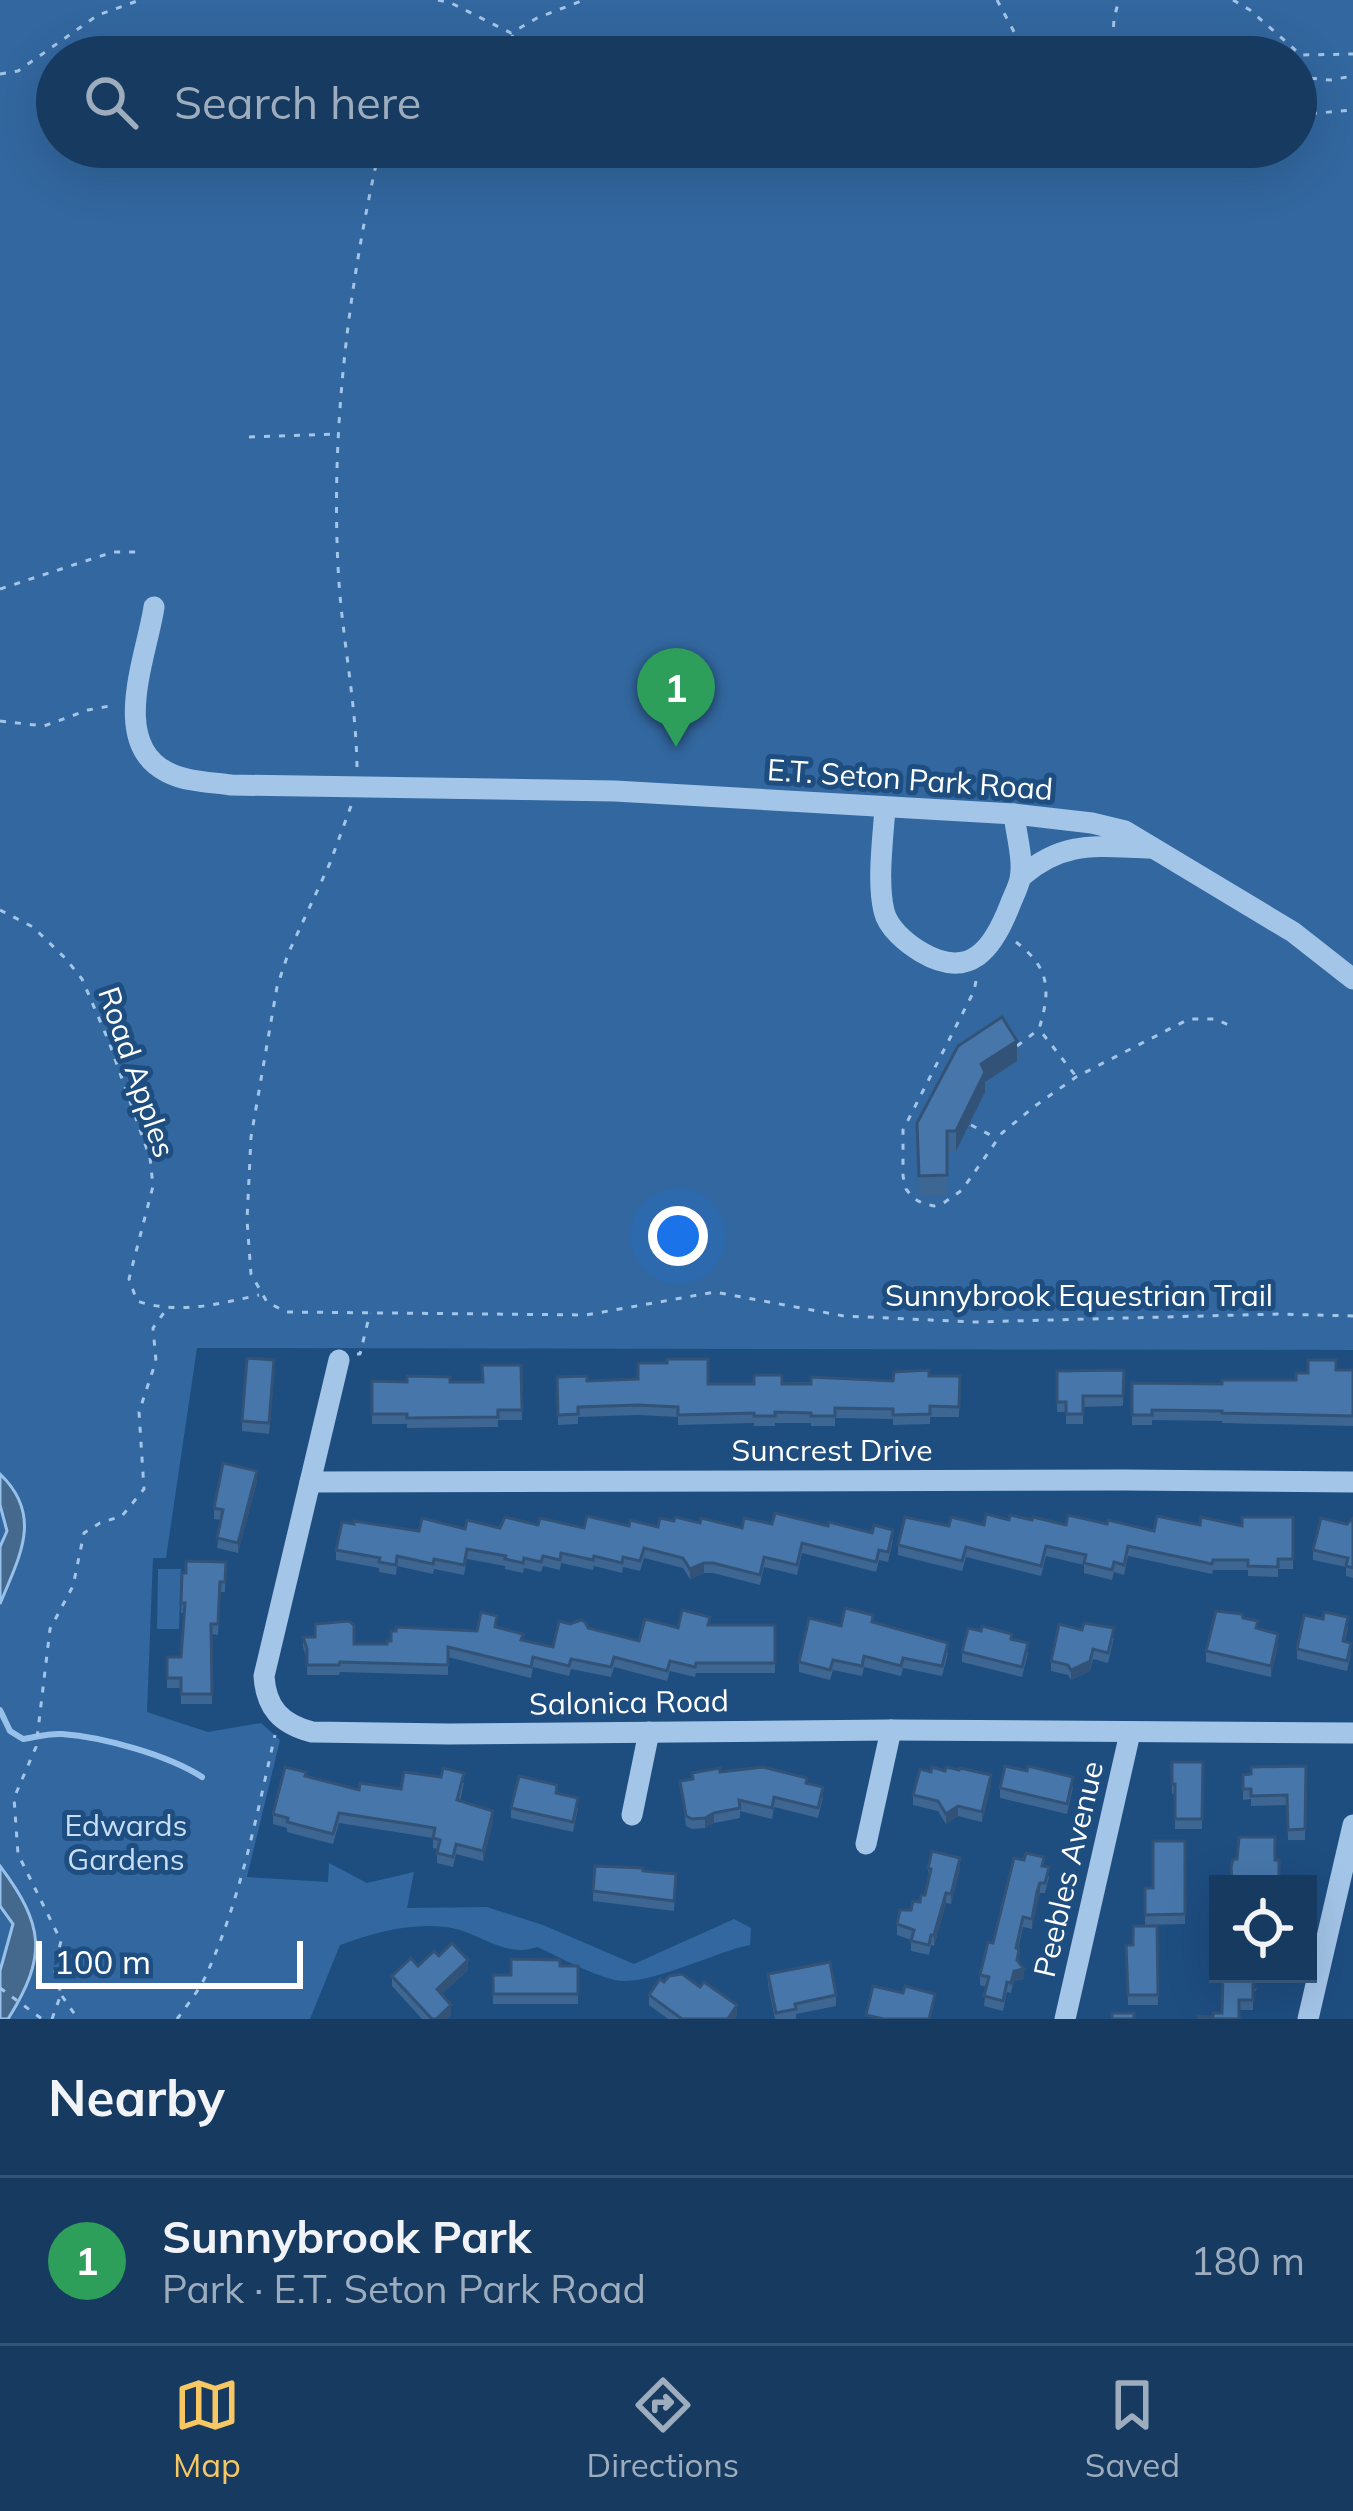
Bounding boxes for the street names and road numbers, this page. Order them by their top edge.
street label: E.T. Seton Park Road [766,750,1054,808]
street label: Road Apples [90,982,184,1162]
street label: Sunnybrook Equestrian Trail [885,1276,1273,1314]
street label: Suncrest Drive [732,1431,932,1469]
street label: Salonica Road [529,1681,729,1723]
street label: Peebles Avenue [1025,1757,1111,1981]

